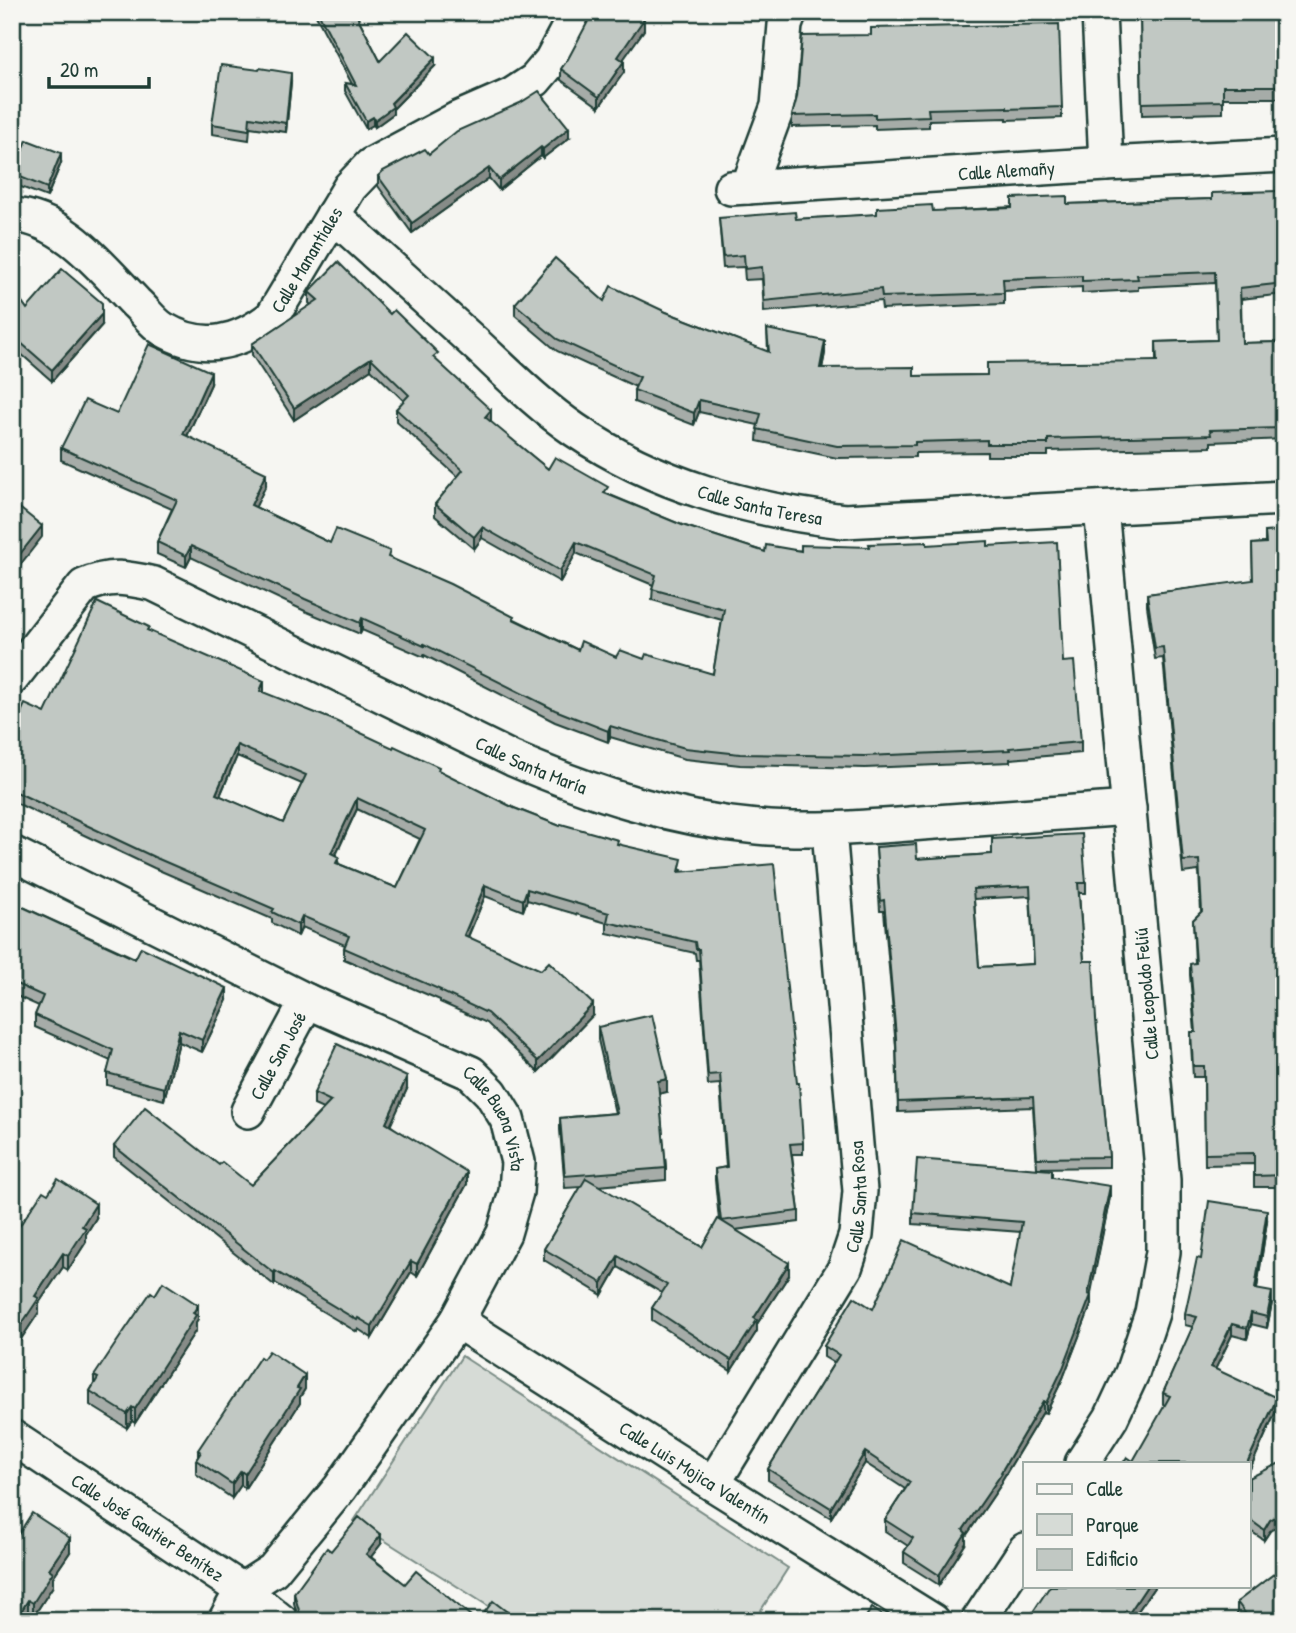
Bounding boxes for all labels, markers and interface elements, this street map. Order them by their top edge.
scale bar [49,46,149,90]
text: 20 m [60,55,98,84]
street label: Calle Alemañy [957,154,1056,186]
street label: Calle Manantiales [264,202,348,318]
street label: Calle Santa Teresa [694,478,825,531]
street label: Calle Santa María [471,730,591,800]
street label: Calle Leopoldo Feliú [1127,927,1165,1061]
street label: Calle San José [243,1006,312,1104]
street label: Calle Buena Vista [459,1058,531,1173]
street label: Calle Santa Rosa [838,1140,873,1256]
street label: Calle Luis Mojica Valentín [614,1415,776,1530]
legend [1023,1462,1250,1588]
street label: Calle José Gautier Benítez [66,1467,229,1588]
text: Calle [1086,1474,1123,1503]
text: Parque [1086,1510,1139,1539]
text: Edificio [1086,1544,1138,1573]

